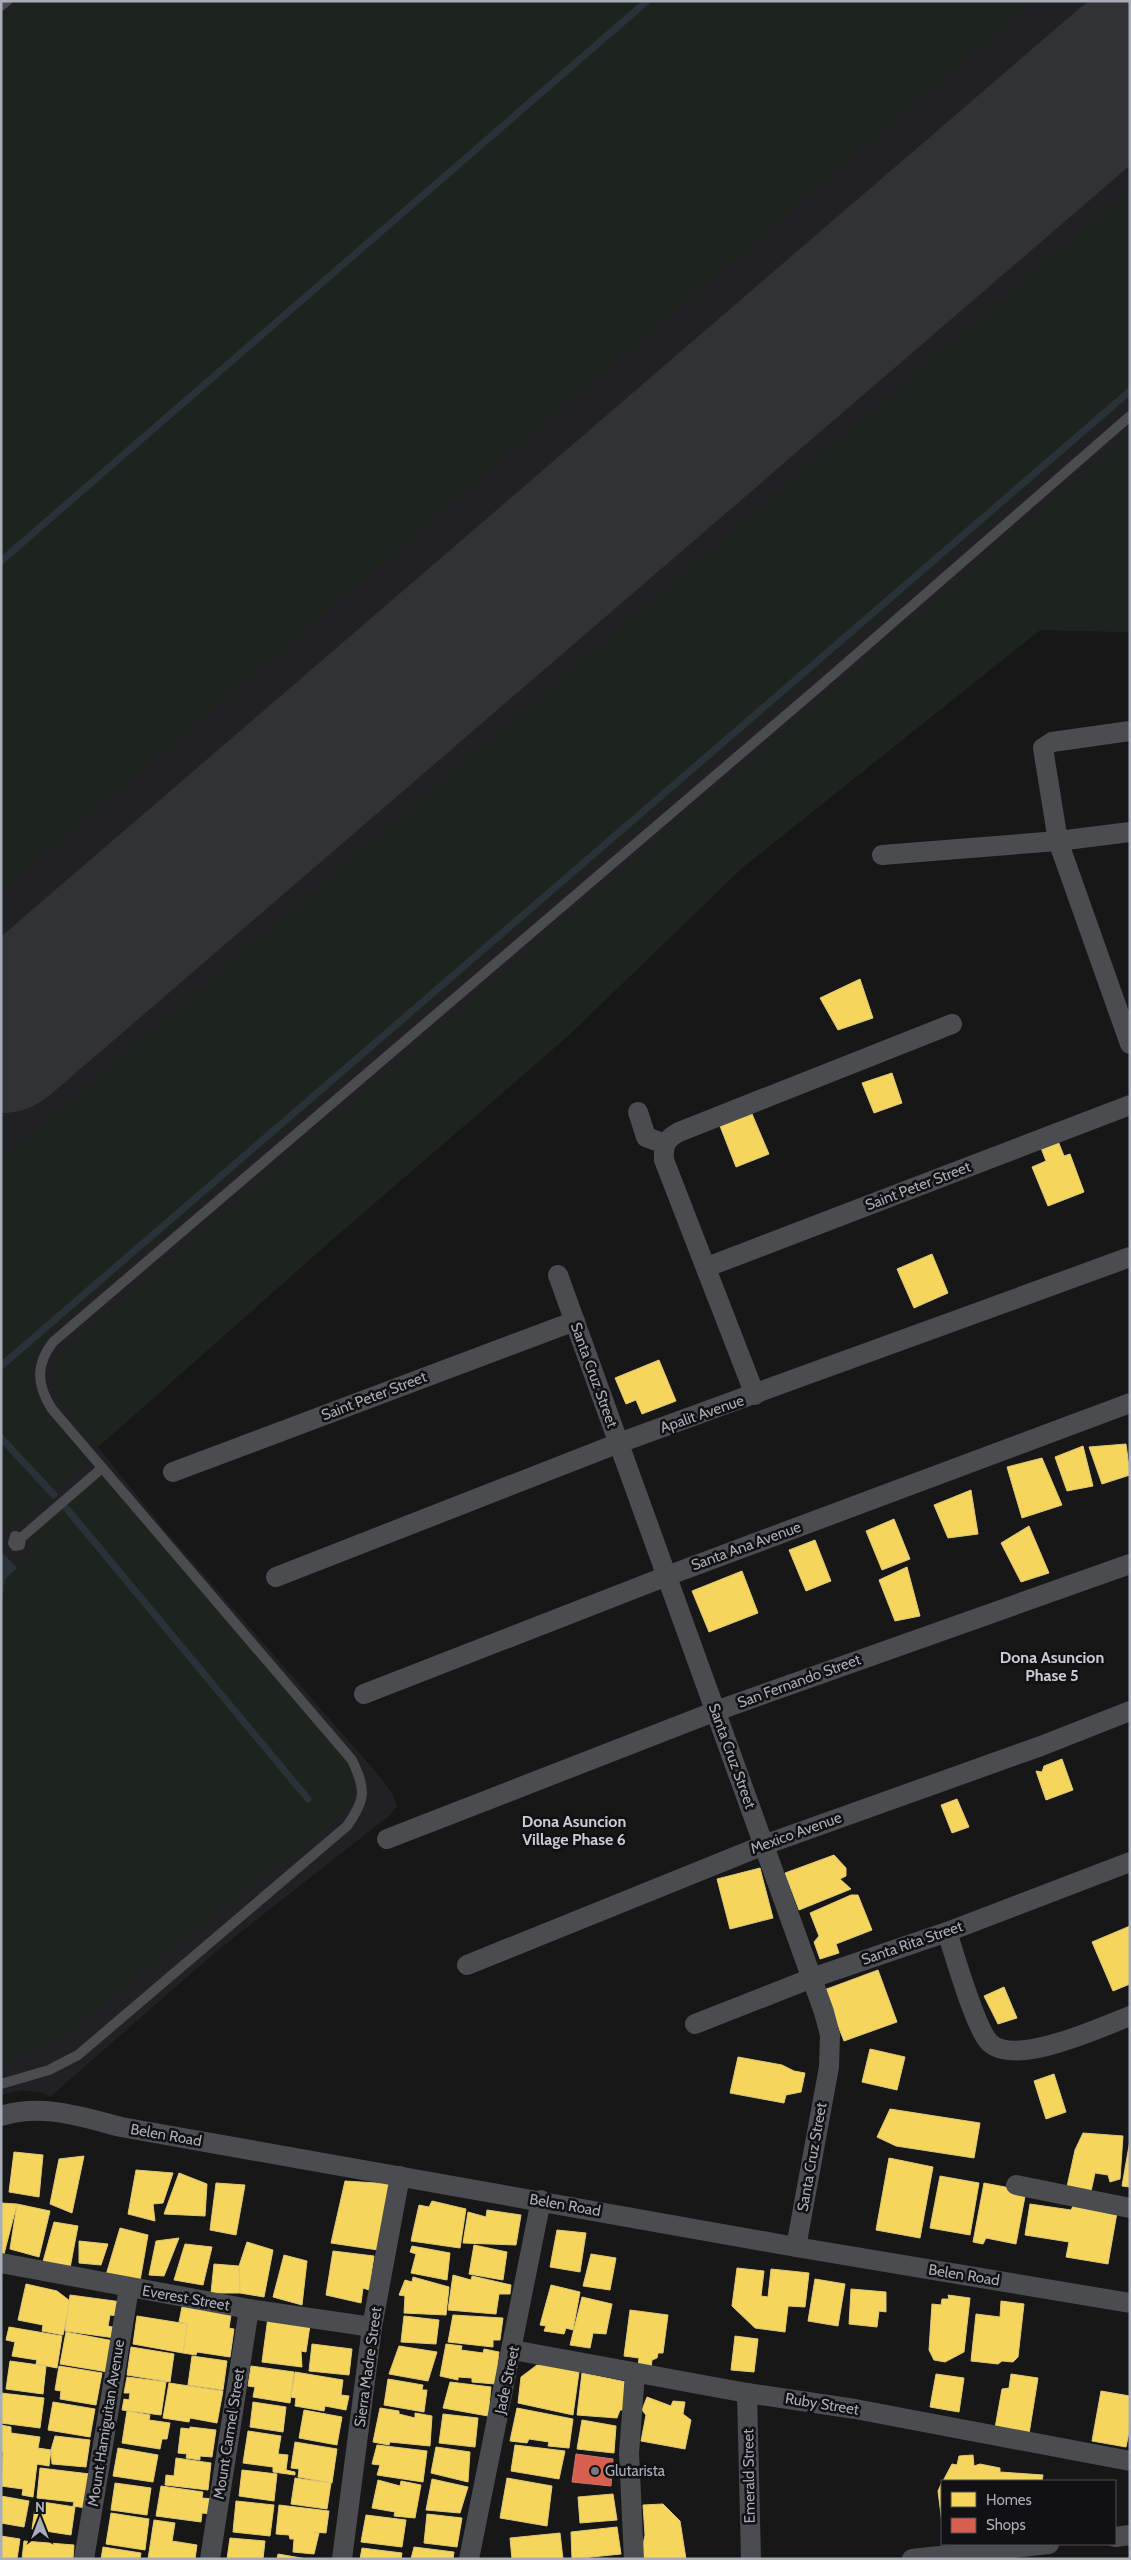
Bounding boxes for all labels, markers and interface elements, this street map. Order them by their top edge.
street label: Saint Peter Street [863,1158,973,1214]
street label: Santa Cruz Street [567,1320,621,1430]
street label: Saint Peter Street [319,1368,429,1424]
street label: Apalit Avenue [658,1391,747,1437]
street label: Santa Ana Avenue [689,1518,804,1574]
district label: Dona Asuncion Phase 5 [1000,1648,1104,1685]
street label: San Fernando Street [735,1650,863,1712]
street label: Santa Cruz Street [705,1701,759,1811]
street label: Mexico Avenue [748,1808,844,1858]
district label: Dona Asuncion Village Phase 6 [522,1812,626,1849]
street label: Santa Rita Street [859,1917,965,1969]
street label: Santa Cruz Street [794,2101,830,2213]
street label: Belen Road [129,2120,203,2150]
street label: Belen Road [528,2190,602,2220]
street label: Belen Road [927,2260,1001,2290]
street label: Everest Street [141,2281,231,2315]
street label: Sierra Madre Street [351,2306,385,2428]
street label: Mount Hamiguitan Avenue [84,2338,128,2508]
street label: Jade Street [491,2344,523,2417]
street label: Mount Carmel Street [210,2367,248,2501]
street label: Ruby Street [784,2389,860,2419]
street label: Emerald Street [739,2429,759,2523]
place label: Glutarista [605,2462,666,2480]
marker: Glutarista [589,2465,601,2477]
legend [941,2480,1116,2545]
text: Homes [986,2491,1032,2509]
north arrow [15,2495,65,2545]
text: N [35,2498,45,2516]
text: Shops [986,2516,1026,2534]

